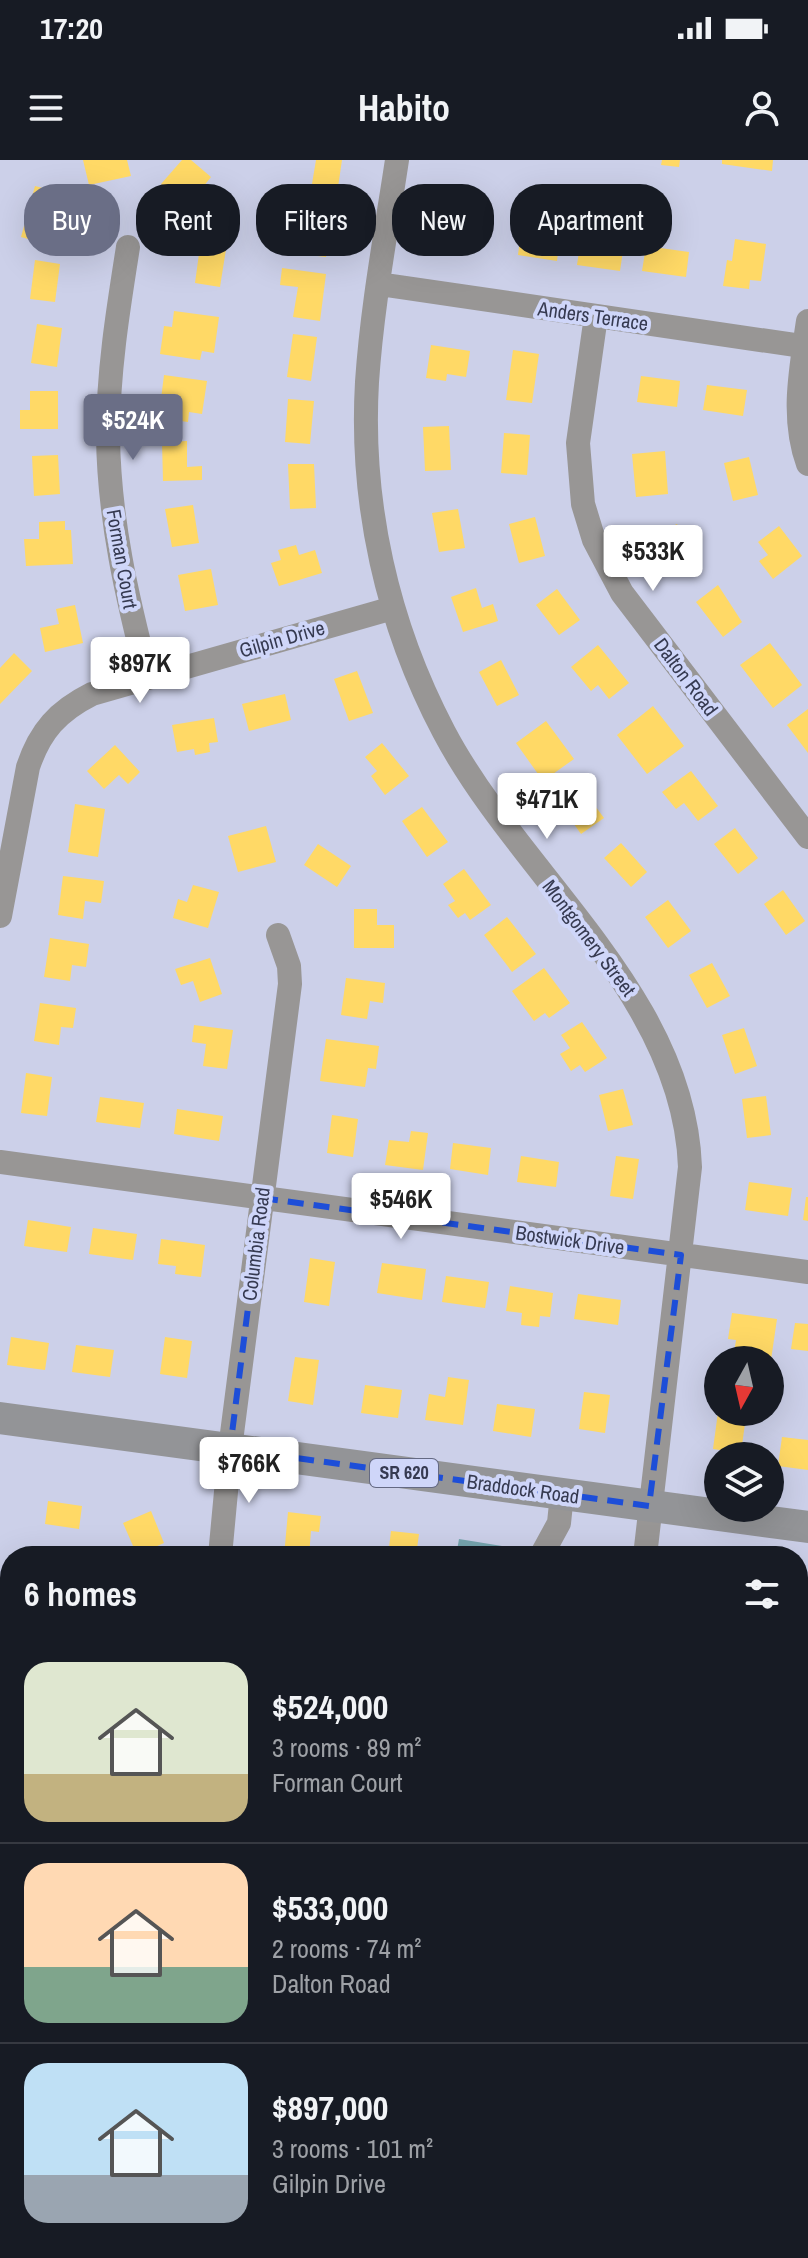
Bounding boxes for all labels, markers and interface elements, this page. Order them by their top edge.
text: 17:20 [40,8,103,48]
text: Habito [358,84,450,132]
icon: menu [24,86,68,130]
icon: person [740,86,784,130]
chip: Buy [24,184,120,256]
chip: Rent [136,184,240,256]
chip: Filters [256,184,376,256]
chip: New [392,184,494,256]
chip: Apartment [510,184,672,256]
street label: Anders Terrace [535,294,650,337]
pin: $524K [77,394,189,462]
text: $524K [102,402,164,437]
street label: Forman Court [100,507,145,611]
pin: $533K [597,525,709,593]
text: $533K [622,533,684,568]
street label: Gilpin Drive [236,613,328,664]
street label: Dalton Road [648,632,725,721]
pin: $897K [84,637,196,705]
text: $897K [109,645,171,680]
pin: $471K [491,773,603,841]
text: $471K [516,781,578,816]
street label: Montgomery Street [537,874,642,1002]
pin: $546K [345,1173,457,1241]
text: $546K [370,1181,432,1216]
street label: Columbia Road [235,1186,276,1302]
street label: Bostwick Drive [514,1219,626,1260]
north arrow [704,1346,784,1426]
map controls [704,1346,784,1522]
pin: $766K [193,1437,305,1505]
button: layers [704,1442,784,1522]
text: $766K [218,1445,280,1480]
road number: SR 620 [370,1459,438,1487]
street label: Braddock Road [465,1467,581,1510]
text: 6 homes [24,1571,137,1617]
icon: filters [740,1572,784,1616]
text: $524,000 [272,1684,388,1730]
icon: home [88,1694,184,1790]
text: 3 rooms · 89 m² [272,1730,421,1765]
text: Forman Court [272,1765,402,1800]
text: $533,000 [272,1885,388,1931]
icon: home [88,1895,184,1991]
text: 2 rooms · 74 m² [272,1931,421,1966]
text: Dalton Road [272,1966,391,2001]
text: $897,000 [272,2085,388,2131]
icon: home [88,2095,184,2191]
text: 3 rooms · 101 m² [272,2131,433,2166]
text: Gilpin Drive [272,2166,386,2201]

